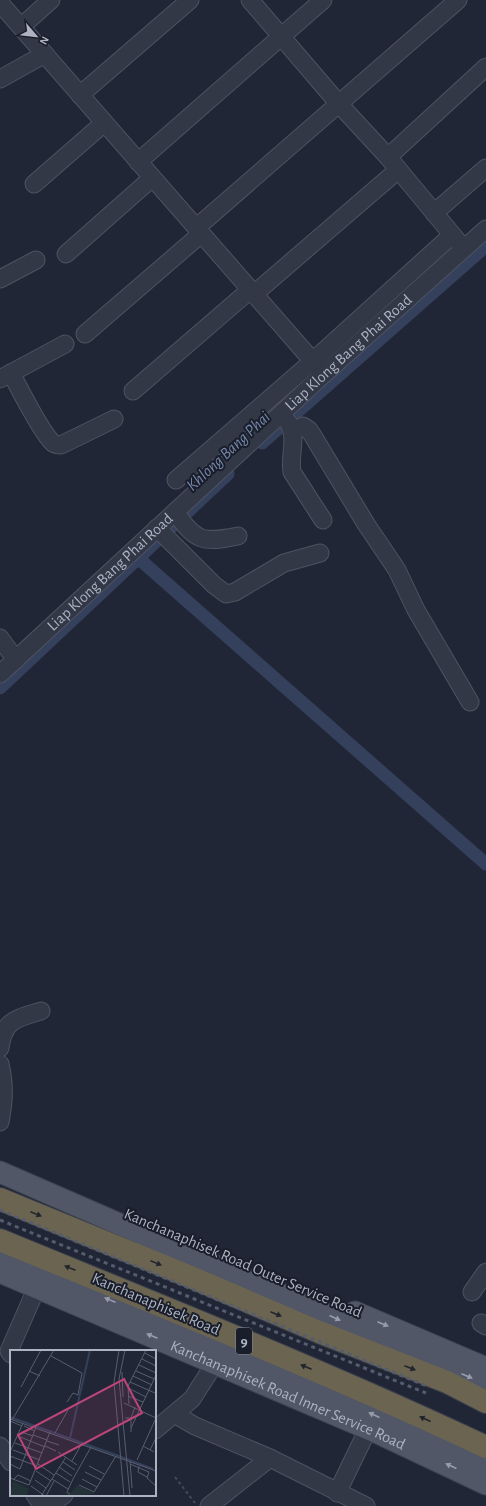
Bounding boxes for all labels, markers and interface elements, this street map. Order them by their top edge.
north arrow [16,16,56,56]
text: N [38,34,51,46]
street label: Liap Klong Bang Phai Road [282,291,415,414]
water label: Khlong Bang Phai [183,408,273,494]
street label: Liap Klong Bang Phai Road [44,510,176,634]
street label: Kanchanaphisek Road Outer Service Road [121,1204,365,1322]
one-way arrow [31,1211,42,1217]
one-way arrow [151,1260,162,1266]
one-way arrow [63,1265,75,1271]
street label: Kanchanaphisek Road [89,1268,223,1340]
one-way arrow [104,1297,116,1303]
one-way arrow [271,1311,282,1317]
one-way arrow [330,1315,341,1321]
one-way arrow [378,1321,390,1327]
road number: 9 [236,1328,252,1354]
one-way arrow [147,1333,158,1339]
street label: Kanchanaphisek Road Inner Service Road [168,1338,408,1453]
inset map [10,1350,156,1496]
one-way arrow [300,1364,312,1371]
one-way arrow [404,1365,416,1371]
one-way arrow [462,1373,473,1379]
one-way arrow [369,1412,380,1418]
one-way arrow [420,1416,431,1422]
one-way arrow [445,1463,457,1469]

